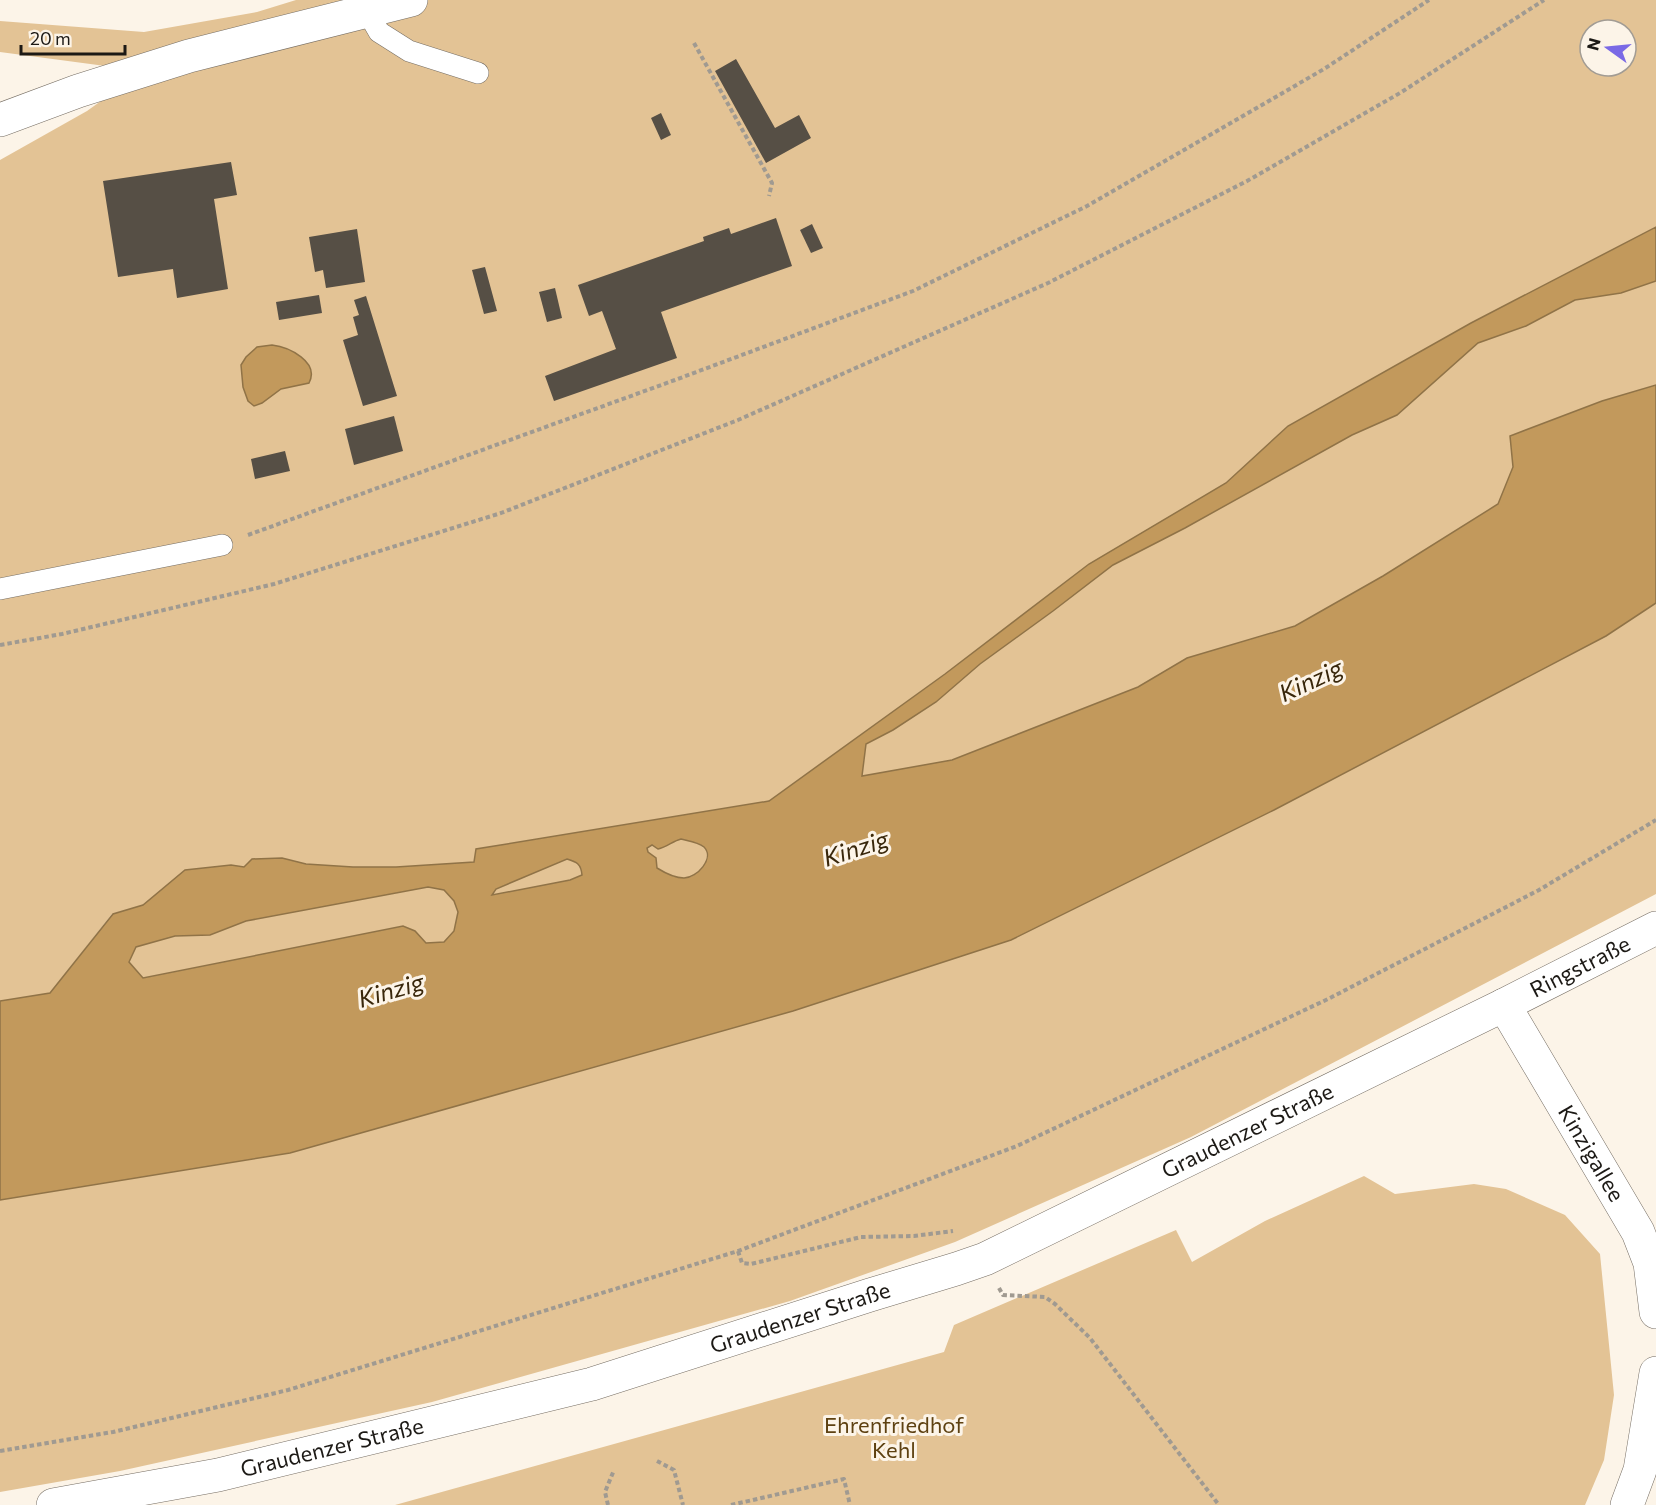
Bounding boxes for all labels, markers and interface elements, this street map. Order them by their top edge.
scale bar [21,18,124,56]
north arrow [1578,18,1638,78]
text: 20 m [30,27,71,49]
text: N [1582,36,1604,52]
water label: Kinzig [1274,652,1348,707]
water label: Kinzig [819,823,893,872]
street label: Ringstraße [1525,929,1634,1003]
water label: Kinzig [354,966,428,1013]
street label: Graudenzer Straße [1157,1077,1337,1184]
street label: Kinzigallee [1553,1100,1631,1206]
street label: Graudenzer Straße [706,1276,893,1358]
street label: Graudenzer Straße [237,1411,426,1482]
park label: Ehrenfriedhof Kehl [824,1411,964,1463]

